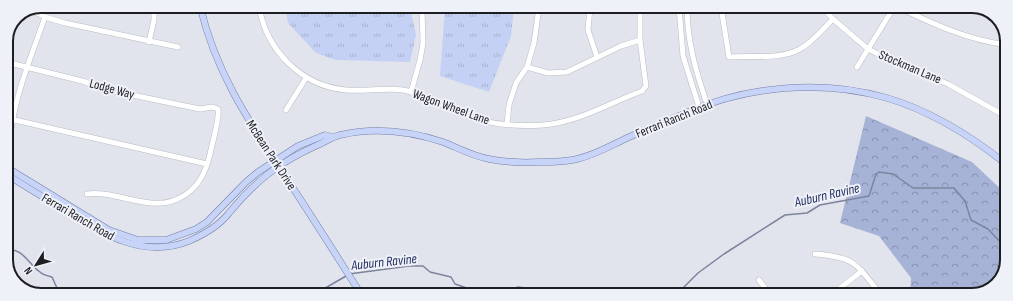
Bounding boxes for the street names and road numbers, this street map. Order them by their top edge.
street label: Stockman Lane [876,47,944,87]
street label: Lodge Way [88,75,136,103]
street label: Wagon Wheel Lane [410,86,492,128]
street label: Ferrari Ranch Road [633,96,715,142]
street label: McBean Park Drive [242,117,300,193]
street label: Ferrari Ranch Road [39,190,117,244]

